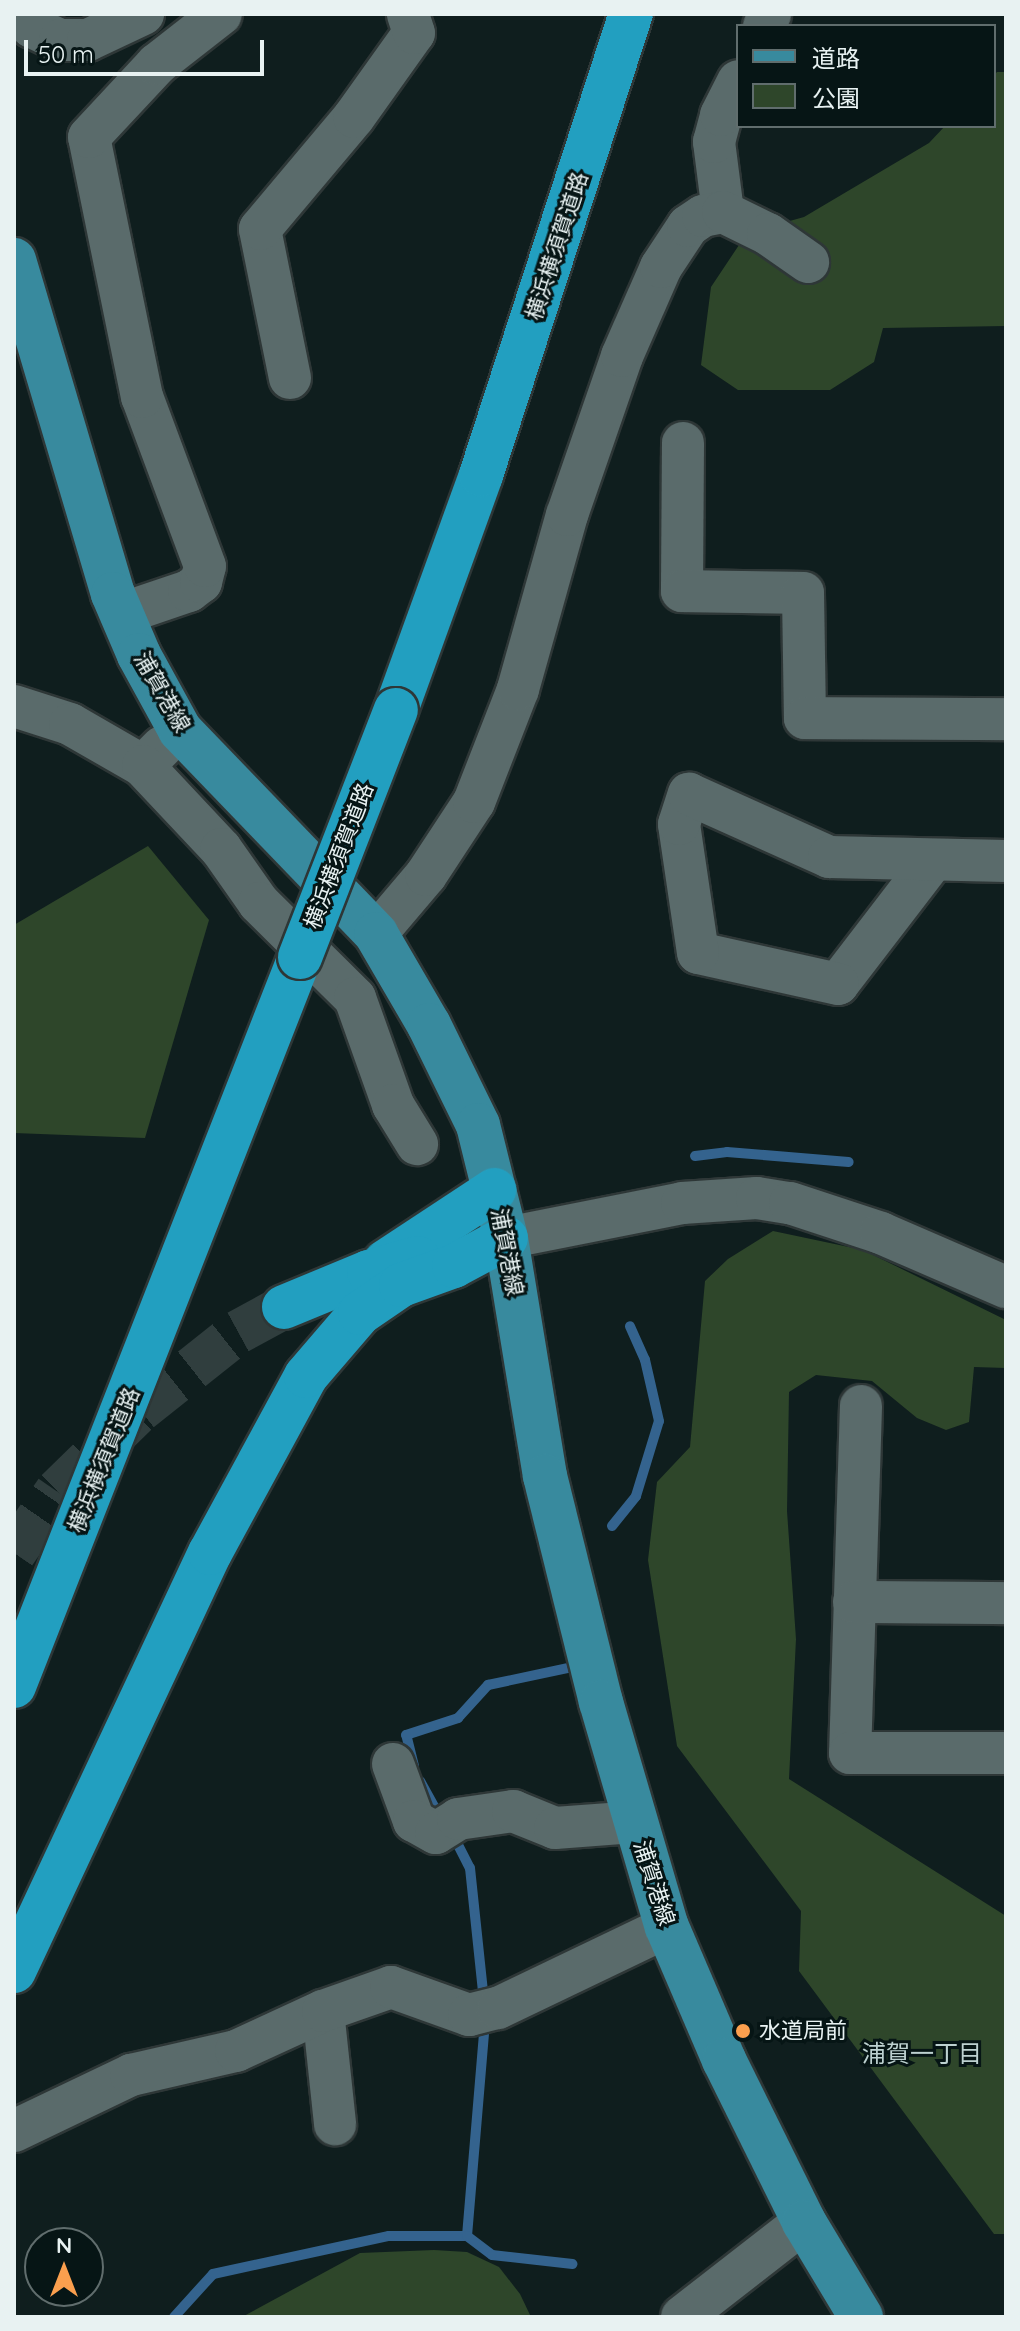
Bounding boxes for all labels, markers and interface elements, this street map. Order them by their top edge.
scale bar [28,24,268,74]
legend [736,24,996,128]
text: 50 m [38,39,94,69]
text: 道路 [812,43,860,73]
text: 公園 [812,83,860,113]
street label: 横浜横須賀道路 [521,169,593,323]
street label: 浦賀港線 [129,647,195,737]
street label: 横浜横須賀道路 [299,779,379,933]
street label: 浦賀港線 [486,1206,528,1298]
street label: 横浜横須賀道路 [63,1384,145,1536]
street label: 浦賀港線 [628,1837,680,1929]
place label: 水道局前 [759,2018,847,2044]
marker: 水道局前 [734,2022,752,2040]
district label: 浦賀一丁目 [862,2040,982,2068]
north arrow [24,2227,104,2307]
text: N [56,2231,72,2259]

